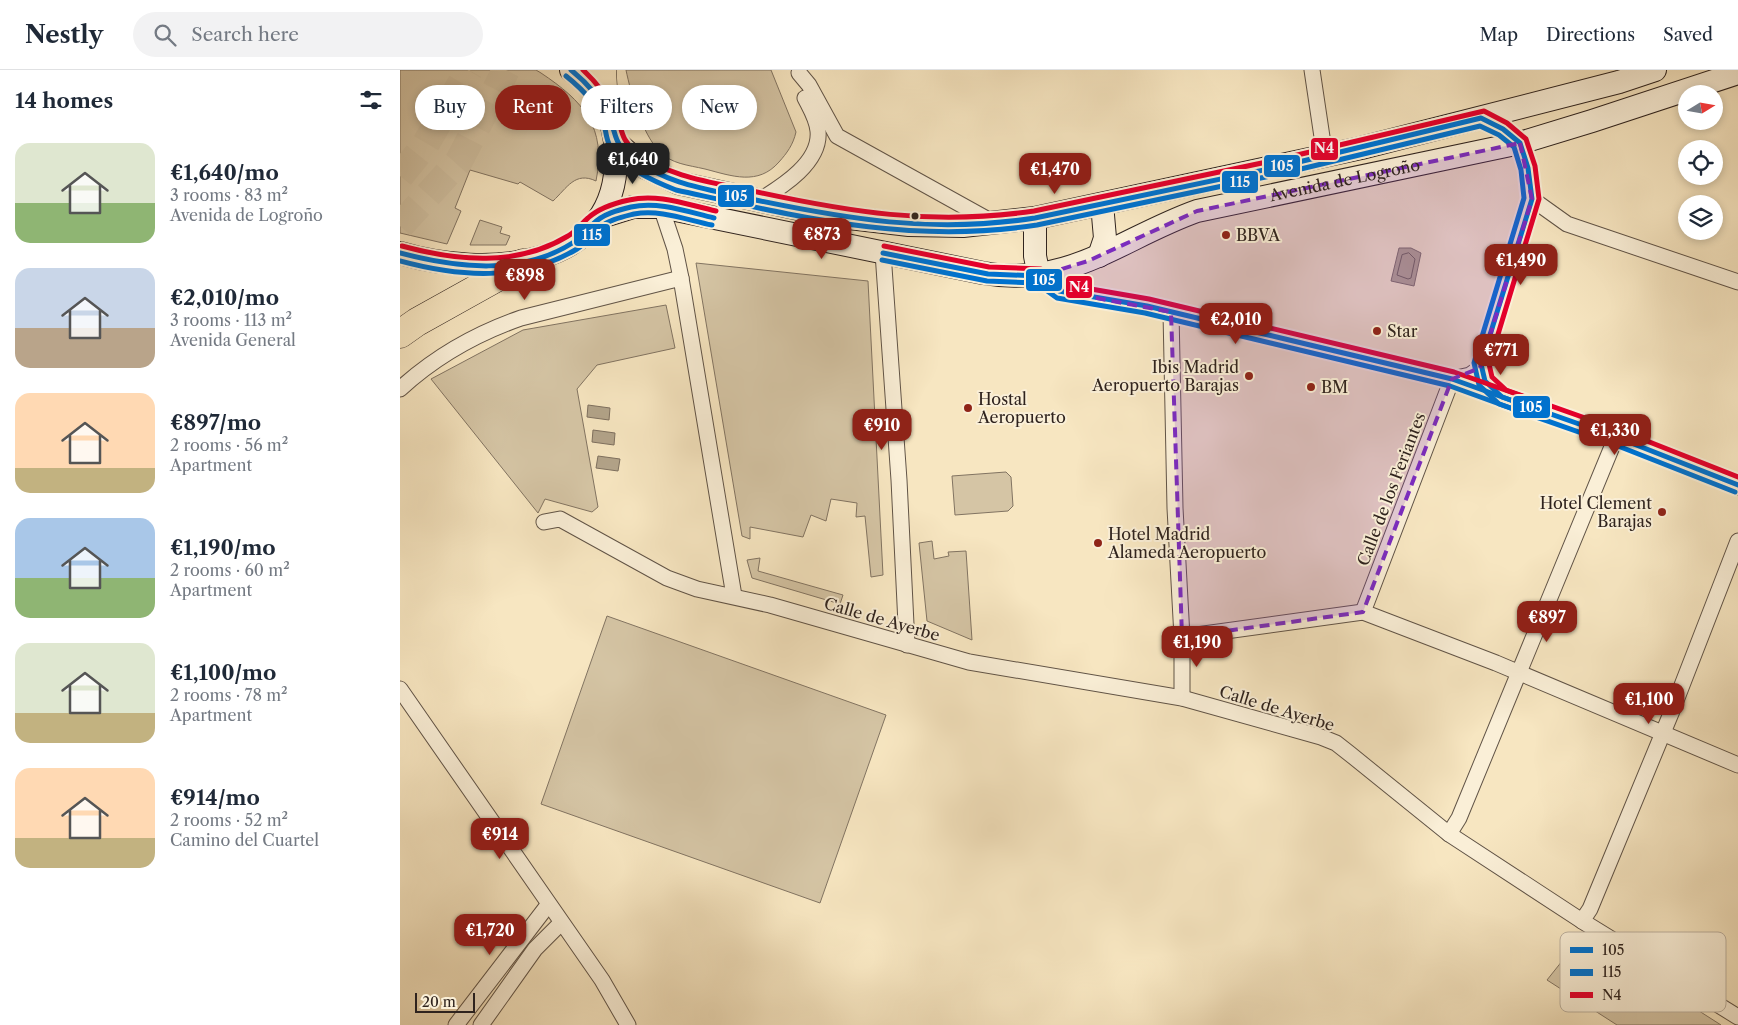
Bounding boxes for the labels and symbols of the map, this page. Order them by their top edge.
north arrow [1678,85,1722,130]
line badge: N4 [1310,137,1339,161]
text: N4 [1314,139,1334,157]
pin: €1,640 [592,142,674,185]
pin: €1,470 [1014,152,1096,195]
line badge: 105 [1263,154,1301,178]
street label: Avenida de Logroño [1267,154,1422,206]
text: 105 [1271,157,1294,175]
line badge: 115 [1221,170,1259,194]
text: 115 [1230,173,1250,191]
line badge: 105 [717,184,755,208]
text: 105 [725,187,748,205]
unlabelled marker [910,211,920,221]
pin: €873 [792,218,852,260]
line badge: 115 [573,223,611,247]
place label: BBVA [1236,225,1281,245]
text: 115 [582,226,602,244]
marker: BBVA [1220,229,1232,241]
pin: €1,490 [1480,244,1562,286]
pin: €898 [495,258,555,301]
line badge: 105 [1025,268,1063,292]
text: 105 [1033,271,1056,289]
line badge: N4 [1065,275,1093,299]
text: N4 [1069,278,1089,296]
pin: €2,010 [1195,302,1277,345]
place label: Star [1387,321,1418,341]
marker: Star [1371,325,1383,337]
pin: €771 [1471,334,1531,376]
place label: Ibis Madrid Aeropuerto Barajas [1091,357,1239,395]
marker: Ibis Madrid Aeropuerto Barajas [1243,370,1255,382]
place label: BM [1321,377,1348,397]
marker: BM [1305,381,1317,393]
place label: Hostal Aeropuerto [977,389,1066,427]
line badge: 105 [1512,395,1551,419]
text: 105 [1520,398,1543,416]
marker: Hostal Aeropuerto [962,402,974,414]
pin: €910 [852,408,912,451]
street label: Calle de los Feriantes [1353,409,1429,568]
pin: €1,330 [1574,414,1656,456]
place label: Hotel Clement Barajas [1540,493,1652,531]
marker: Hotel Clement Barajas [1656,506,1668,518]
place label: Hotel Madrid Alameda Aeropuerto [1107,524,1266,562]
marker: Hotel Madrid Alameda Aeropuerto [1092,537,1104,549]
street label: Calle de Ayerbe [822,593,942,645]
pin: €897 [1517,600,1577,643]
pin: €1,190 [1156,626,1238,668]
street label: Calle de Ayerbe [1217,681,1337,735]
pin: €1,100 [1608,682,1690,725]
pin: €914 [470,818,530,860]
pin: €1,720 [449,914,531,956]
legend [1560,932,1726,1012]
text: 105 [1602,941,1624,959]
text: 115 [1602,963,1621,981]
text: N4 [1602,986,1622,1004]
scale bar [415,990,475,1013]

